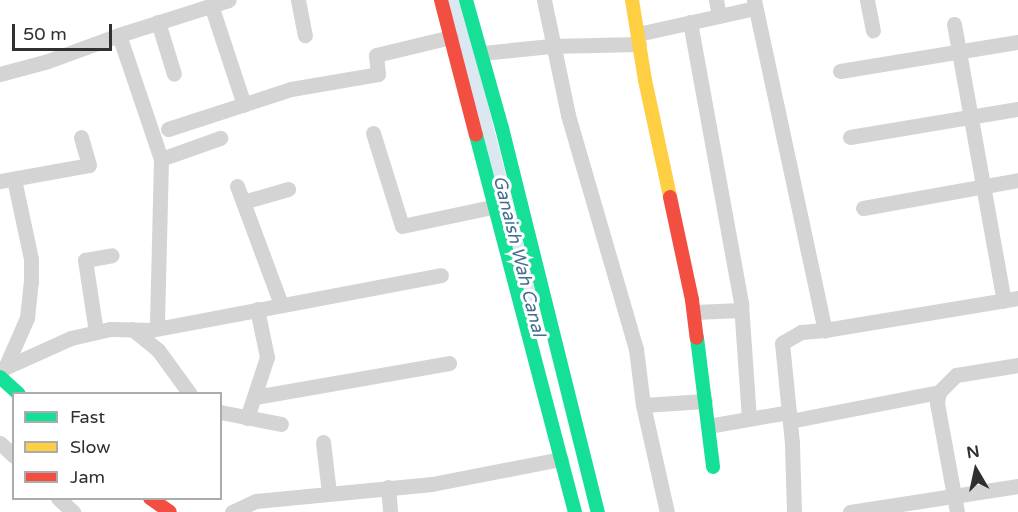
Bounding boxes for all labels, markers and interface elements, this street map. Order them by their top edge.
scale bar [15,12,116,50]
text: 50 m [23,23,67,45]
water label: Ganaish Wah Canal [489,173,549,339]
legend [12,392,222,500]
text: Fast [70,406,105,428]
text: Slow [70,436,111,458]
north arrow [946,440,1006,500]
text: N [965,441,981,463]
text: Jam [70,466,105,488]

